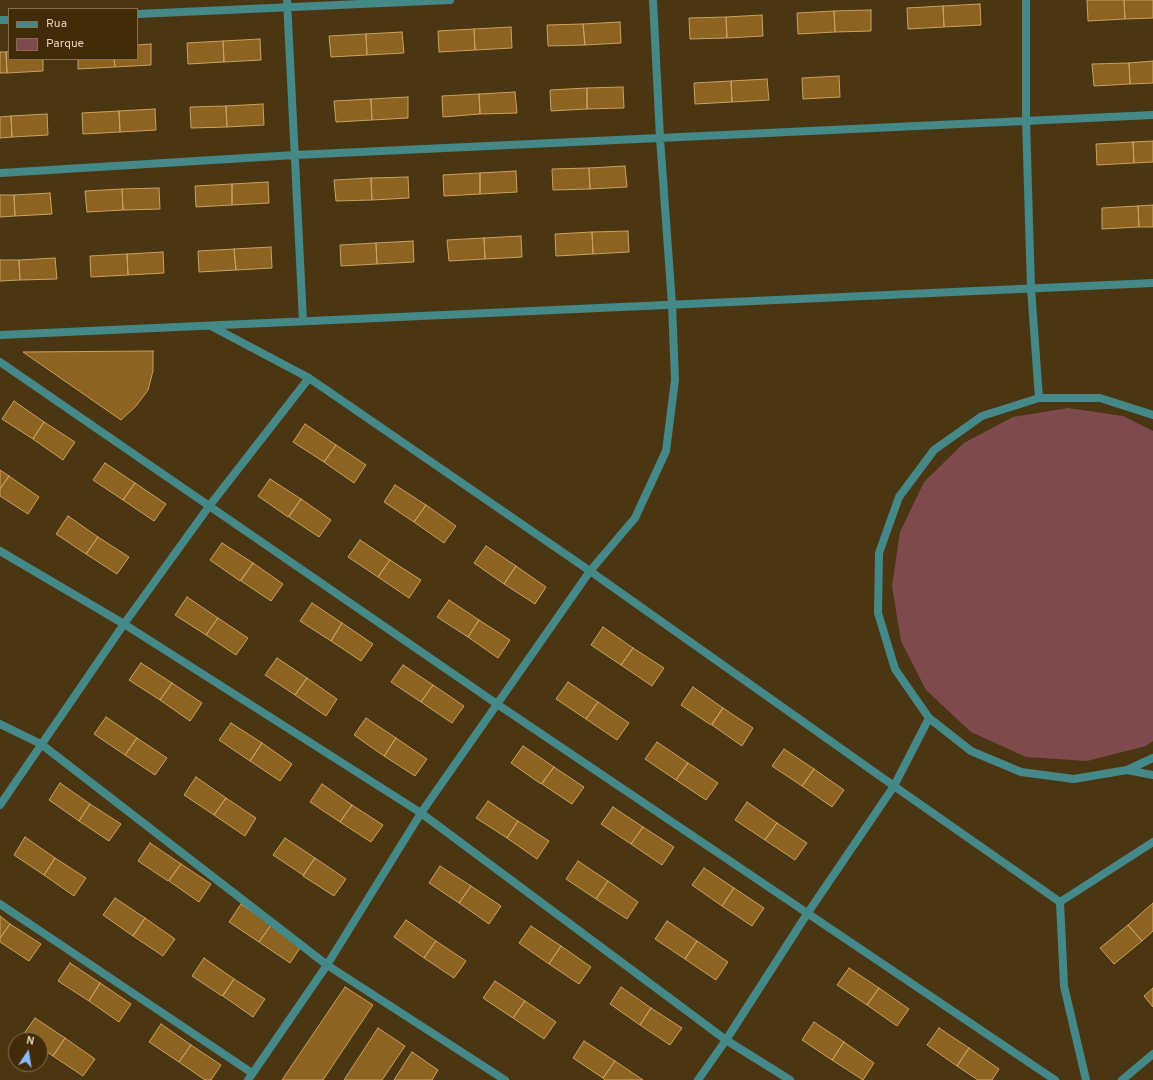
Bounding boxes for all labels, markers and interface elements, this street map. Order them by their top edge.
legend [8,8,138,60]
text: Rua [46,16,67,32]
text: Parque [46,36,84,52]
north arrow [8,1032,48,1072]
text: N [25,1034,36,1049]

